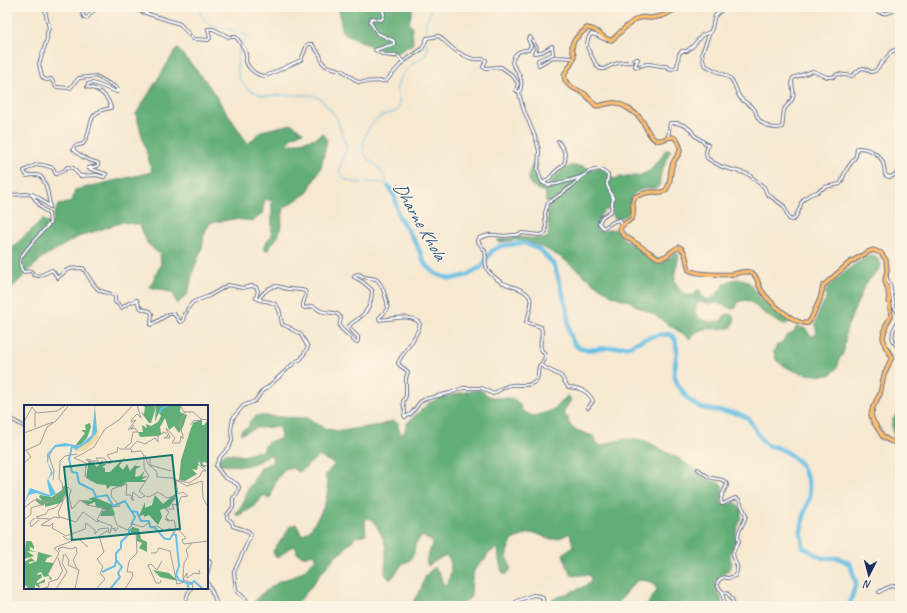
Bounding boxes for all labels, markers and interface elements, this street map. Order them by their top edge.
water label: Dharne Khola [389,178,452,266]
inset map [24,405,208,589]
north arrow [849,555,889,595]
text: N [862,577,872,592]

